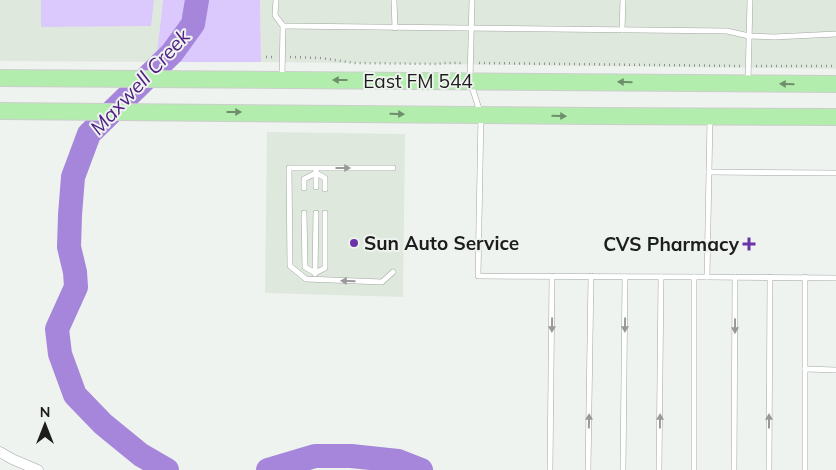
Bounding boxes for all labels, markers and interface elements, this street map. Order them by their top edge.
water label: Maxwell Creek [84,23,195,140]
street label: East FM 544 [363,69,473,93]
one-way arrow [332,76,348,84]
one-way arrow [617,78,633,86]
one-way arrow [779,80,795,88]
one-way arrow [227,108,243,116]
one-way arrow [389,110,405,118]
one-way arrow [552,112,568,120]
one-way arrow [336,164,352,172]
place label: Sun Auto Service [364,231,519,255]
place label: CVS Pharmacy [603,232,740,256]
marker: Sun Auto Service [348,237,360,249]
marker: CVS Pharmacy [743,238,755,250]
one-way arrow [340,276,356,284]
one-way arrow [548,317,556,333]
one-way arrow [620,318,628,334]
one-way arrow [731,318,739,334]
north arrow [20,400,70,450]
text: N [40,403,50,421]
one-way arrow [585,413,593,429]
one-way arrow [656,413,664,429]
one-way arrow [765,413,773,429]

